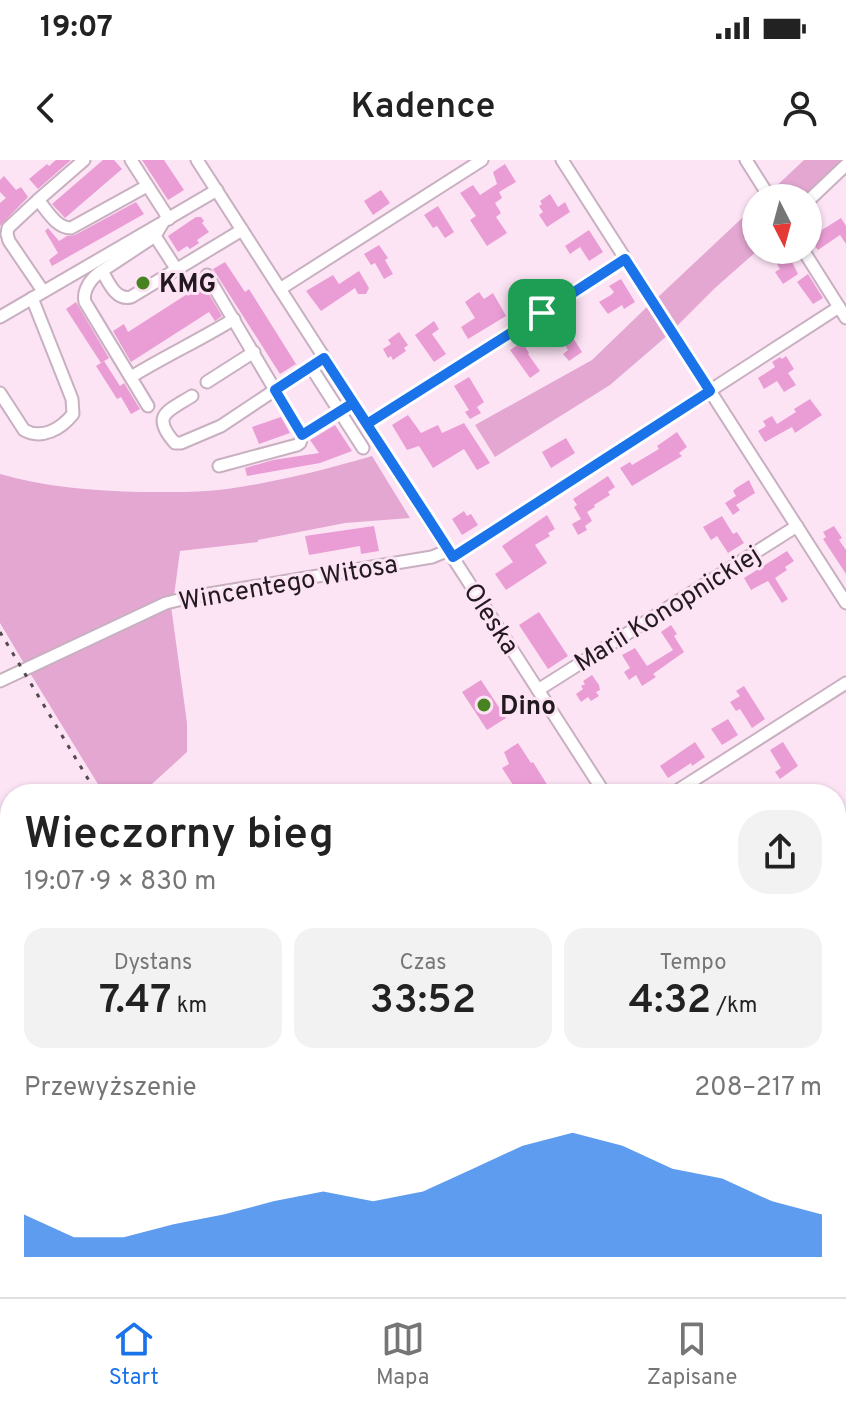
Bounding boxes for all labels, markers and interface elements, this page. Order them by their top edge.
text: 19:07 [40,10,113,47]
text: Kadence [351,85,495,131]
icon: back [24,86,68,130]
icon: person [778,86,822,130]
north arrow [742,184,822,264]
map controls [742,184,822,264]
place label: KMG [159,269,216,302]
marker: KMG [134,274,152,292]
pin [508,279,576,347]
icon: arrive [520,291,564,335]
street label: Marii Konopnickiej [569,540,768,681]
street label: Wincentego Witosa [176,549,400,620]
street label: Oleska [455,577,525,661]
place label: Dino [500,691,556,724]
marker: Dino [475,696,493,714]
text: Wieczorny bieg [24,808,334,864]
button: share [738,810,822,894]
text: 19:07 · 9 × 830 m [24,866,216,899]
text: Dystans [114,950,192,977]
text: Czas [399,950,447,977]
text: Tempo [660,950,726,977]
text: 7.47 [99,977,171,1027]
text: 33:52 [370,977,476,1027]
text: 4:32 [629,977,711,1027]
text: km [171,993,207,1020]
text: /km [711,993,757,1020]
text: Przewyższenie [24,1072,197,1105]
text: 208–217 m [694,1072,822,1105]
tab: Start [109,1317,159,1392]
tab: Mapa [376,1317,429,1392]
tab: Zapisane [647,1317,737,1392]

